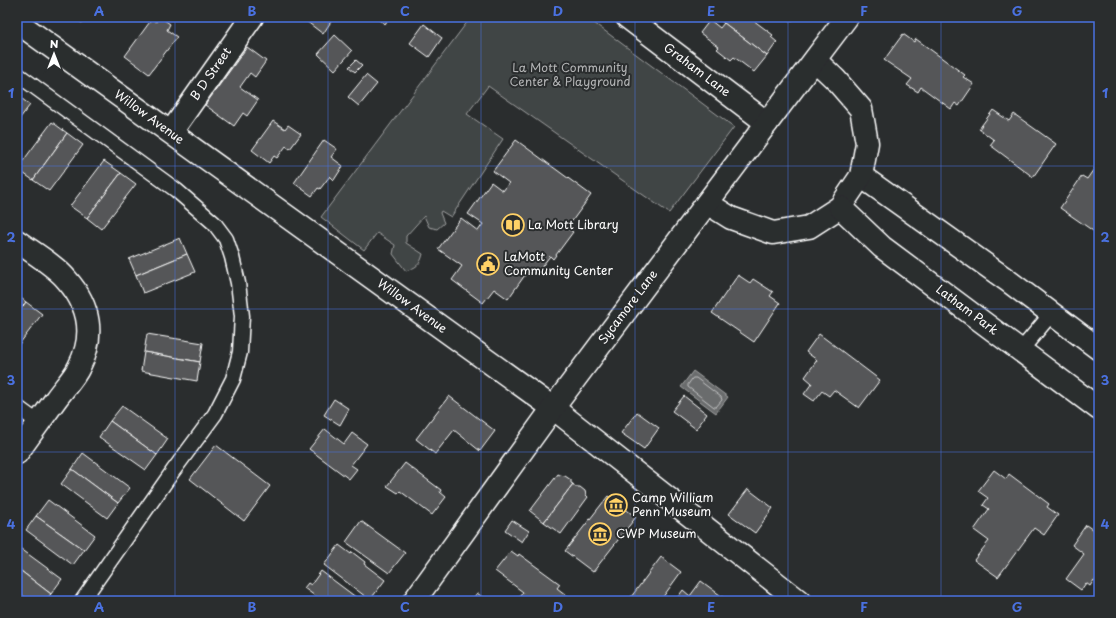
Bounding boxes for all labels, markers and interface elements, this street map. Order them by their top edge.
text: A [94,1,104,20]
text: B [248,1,257,20]
text: C [400,1,410,20]
text: D [553,1,563,20]
text: E [707,1,715,20]
text: F [860,1,868,20]
text: G [1012,1,1022,20]
north arrow [34,34,74,74]
text: N [50,35,59,52]
street label: Graham Lane [660,38,735,100]
street label: B D Street [185,43,235,104]
park label: La Mott Community Center & Playground [509,58,631,90]
text: 1 [8,83,14,102]
text: 1 [1102,83,1108,102]
street label: Willow Avenue [111,85,189,148]
library icon: La Mott Library [500,212,526,238]
place label: La Mott Library [528,215,619,233]
text: 2 [6,227,16,246]
text: 2 [1100,227,1110,246]
place label: LaMott Community Center [504,247,613,279]
public building icon: LaMott Community Center [475,251,501,277]
street label: Sycamore Lane [593,265,661,347]
street label: Willow Avenue [374,274,452,337]
street label: Latham Park [933,280,1003,339]
text: 3 [7,370,16,389]
text: 3 [1101,370,1110,389]
place label: Camp William Penn Museum [632,488,714,520]
museum icon: Camp William Penn Museum [603,492,629,518]
text: 4 [7,514,16,533]
text: 4 [1101,514,1110,533]
museum icon: CWP Museum [587,521,613,547]
place label: CWP Museum [616,524,696,542]
text: A [94,597,104,616]
text: B [248,597,257,616]
text: C [400,597,410,616]
text: D [553,597,563,616]
text: E [707,597,715,616]
text: F [860,597,868,616]
text: G [1012,597,1022,616]

